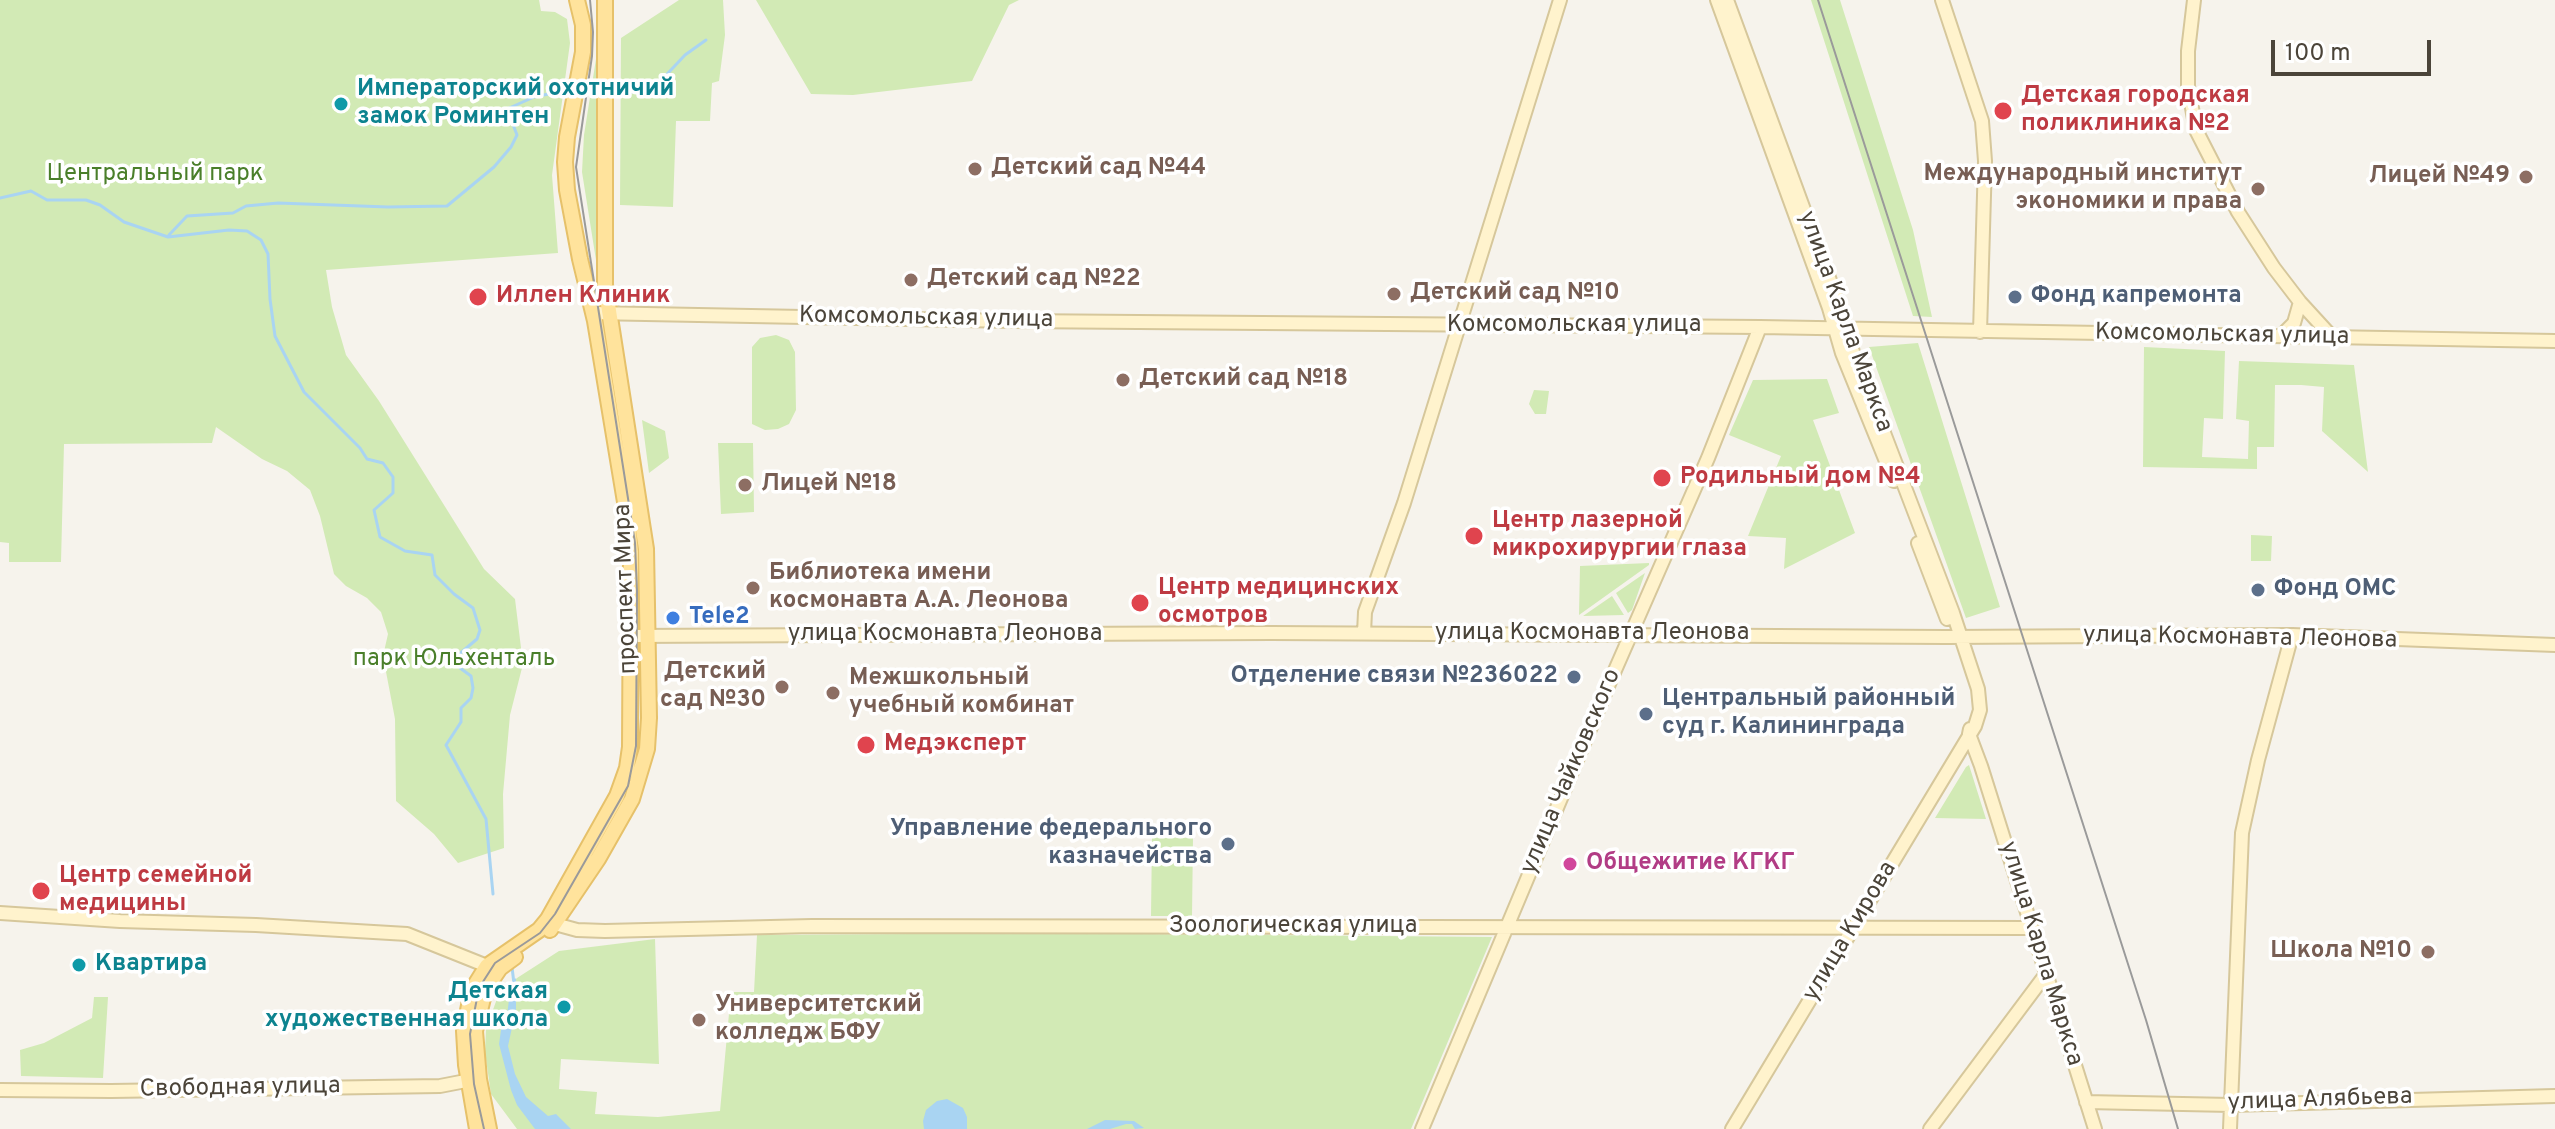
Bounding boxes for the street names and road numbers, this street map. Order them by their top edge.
street label: улица Карла Маркса [1791,207,1897,437]
street label: Комсомольская улица [798,302,1054,336]
street label: Комсомольская улица [1447,312,1701,340]
street label: Комсомольская улица [2094,319,2350,353]
street label: проспект Мира [610,503,644,675]
street label: улица Космонавта Леонова [1435,620,1749,648]
street label: улица Космонавта Леонова [788,621,1102,649]
street label: улица Космонавта Леонова [2082,622,2398,656]
street label: улица Чайковского [1516,665,1628,879]
street label: улица Карла Маркса [1992,838,2088,1070]
street label: улица Кирова [1798,857,1904,1007]
street label: Зоологическая улица [1169,913,1417,941]
street label: Свободная улица [139,1073,341,1105]
street label: улица Алябьева [2227,1083,2413,1119]

